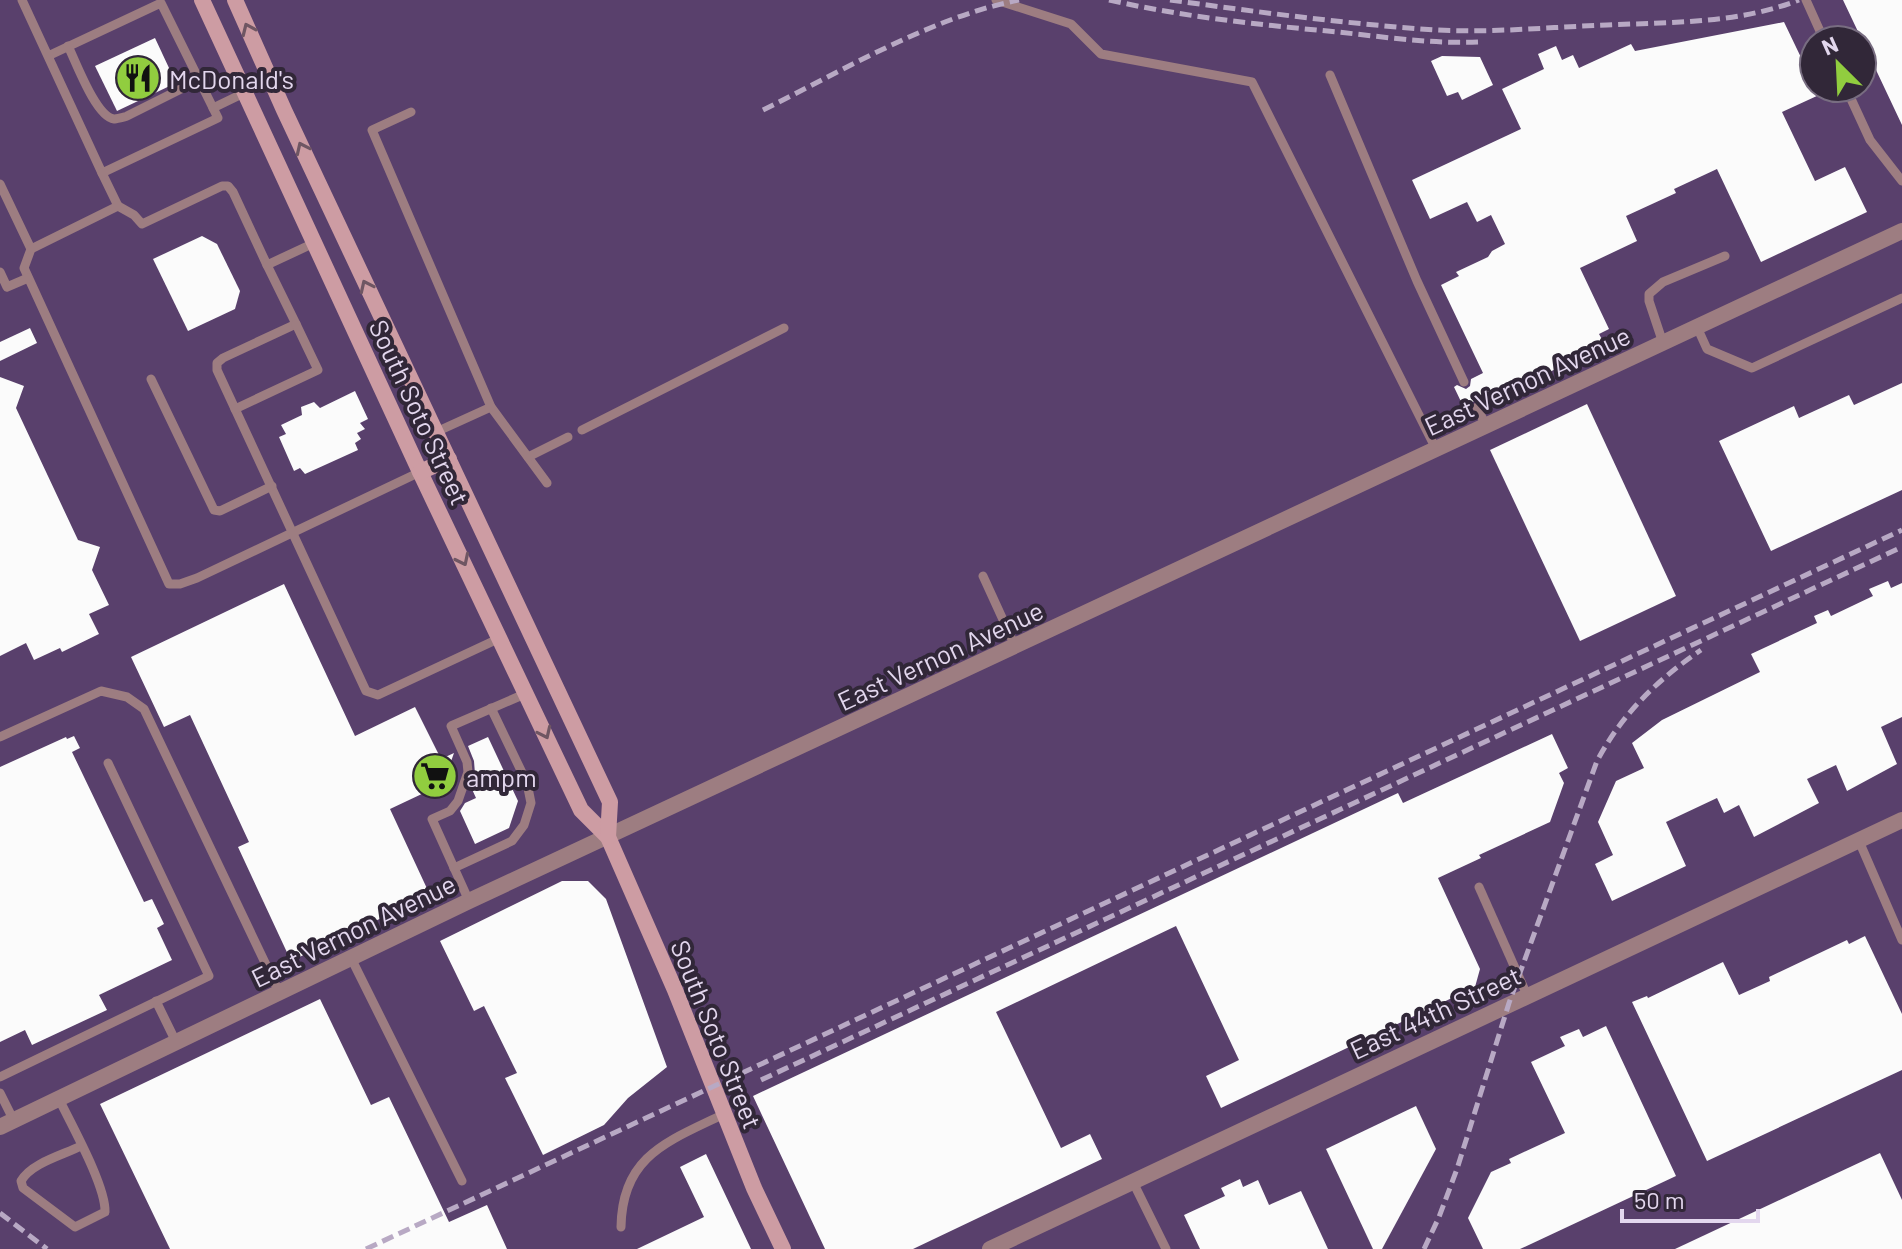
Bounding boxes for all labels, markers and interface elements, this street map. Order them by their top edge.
one-way arrow [241,23,257,37]
north arrow [1798,24,1878,104]
text: N [1817,30,1841,60]
restaurant icon: McDonald's [114,54,162,102]
place label: McDonald's [169,63,294,94]
one-way arrow [296,142,312,156]
one-way arrow [360,279,376,294]
street label: South Soto Street [364,315,476,509]
street label: East Vernon Avenue [1419,319,1635,441]
one-way arrow [453,551,469,566]
street label: East Vernon Avenue [832,594,1048,716]
one-way arrow [535,725,551,740]
supermarket icon: ampm [411,752,459,800]
place label: ampm [466,761,537,792]
street label: East Vernon Avenue [246,867,460,993]
street label: South Soto Street [665,935,769,1133]
street label: East 44th Street [1345,959,1525,1065]
scale bar [1622,1173,1758,1223]
text: 50 m [1634,1185,1685,1214]

